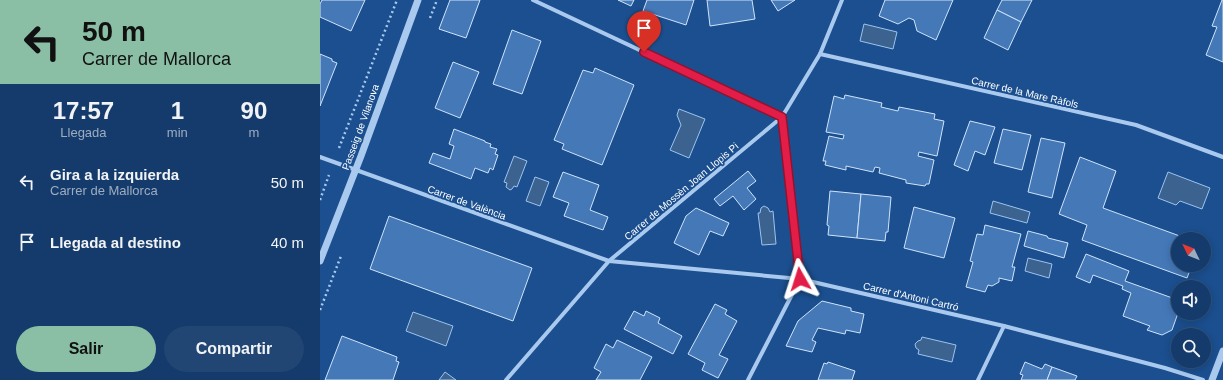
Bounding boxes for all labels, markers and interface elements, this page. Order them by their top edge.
pin [627,11,661,52]
icon: left [16,16,68,68]
text: 50 m [82,16,146,47]
icon: arrive [633,17,655,39]
text: Carrer de Mallorca [82,49,231,69]
street label: Carrer de la Mare Ràfols [970,75,1079,110]
street label: Passeig de Vilanova [340,82,381,172]
text: 17:57 [53,97,114,124]
text: 1 [171,97,184,124]
text: 90 [241,97,267,124]
text: Llegada [60,125,107,140]
text: min [167,125,188,140]
text: m [248,125,259,140]
street label: Carrer de Mossèn Joan Llopis Pi [622,141,740,242]
text: Gira a la izquierda [50,166,179,183]
icon: left [16,171,38,193]
text: 50 m [271,174,304,191]
text: Carrer de Mallorca [50,183,158,198]
street label: Carrer de València [426,183,508,222]
icon: arrive [16,231,38,253]
north arrow [1171,232,1211,272]
map controls [1171,232,1211,368]
text: Llegada al destino [50,234,181,251]
text: 40 m [271,234,304,251]
position arrow [779,258,821,300]
street label: Carrer d'Antoni Cartró [862,280,960,313]
button: sound [1171,280,1211,320]
button: Salir [16,326,156,372]
button: Compartir [164,326,304,372]
button: search [1171,328,1211,368]

